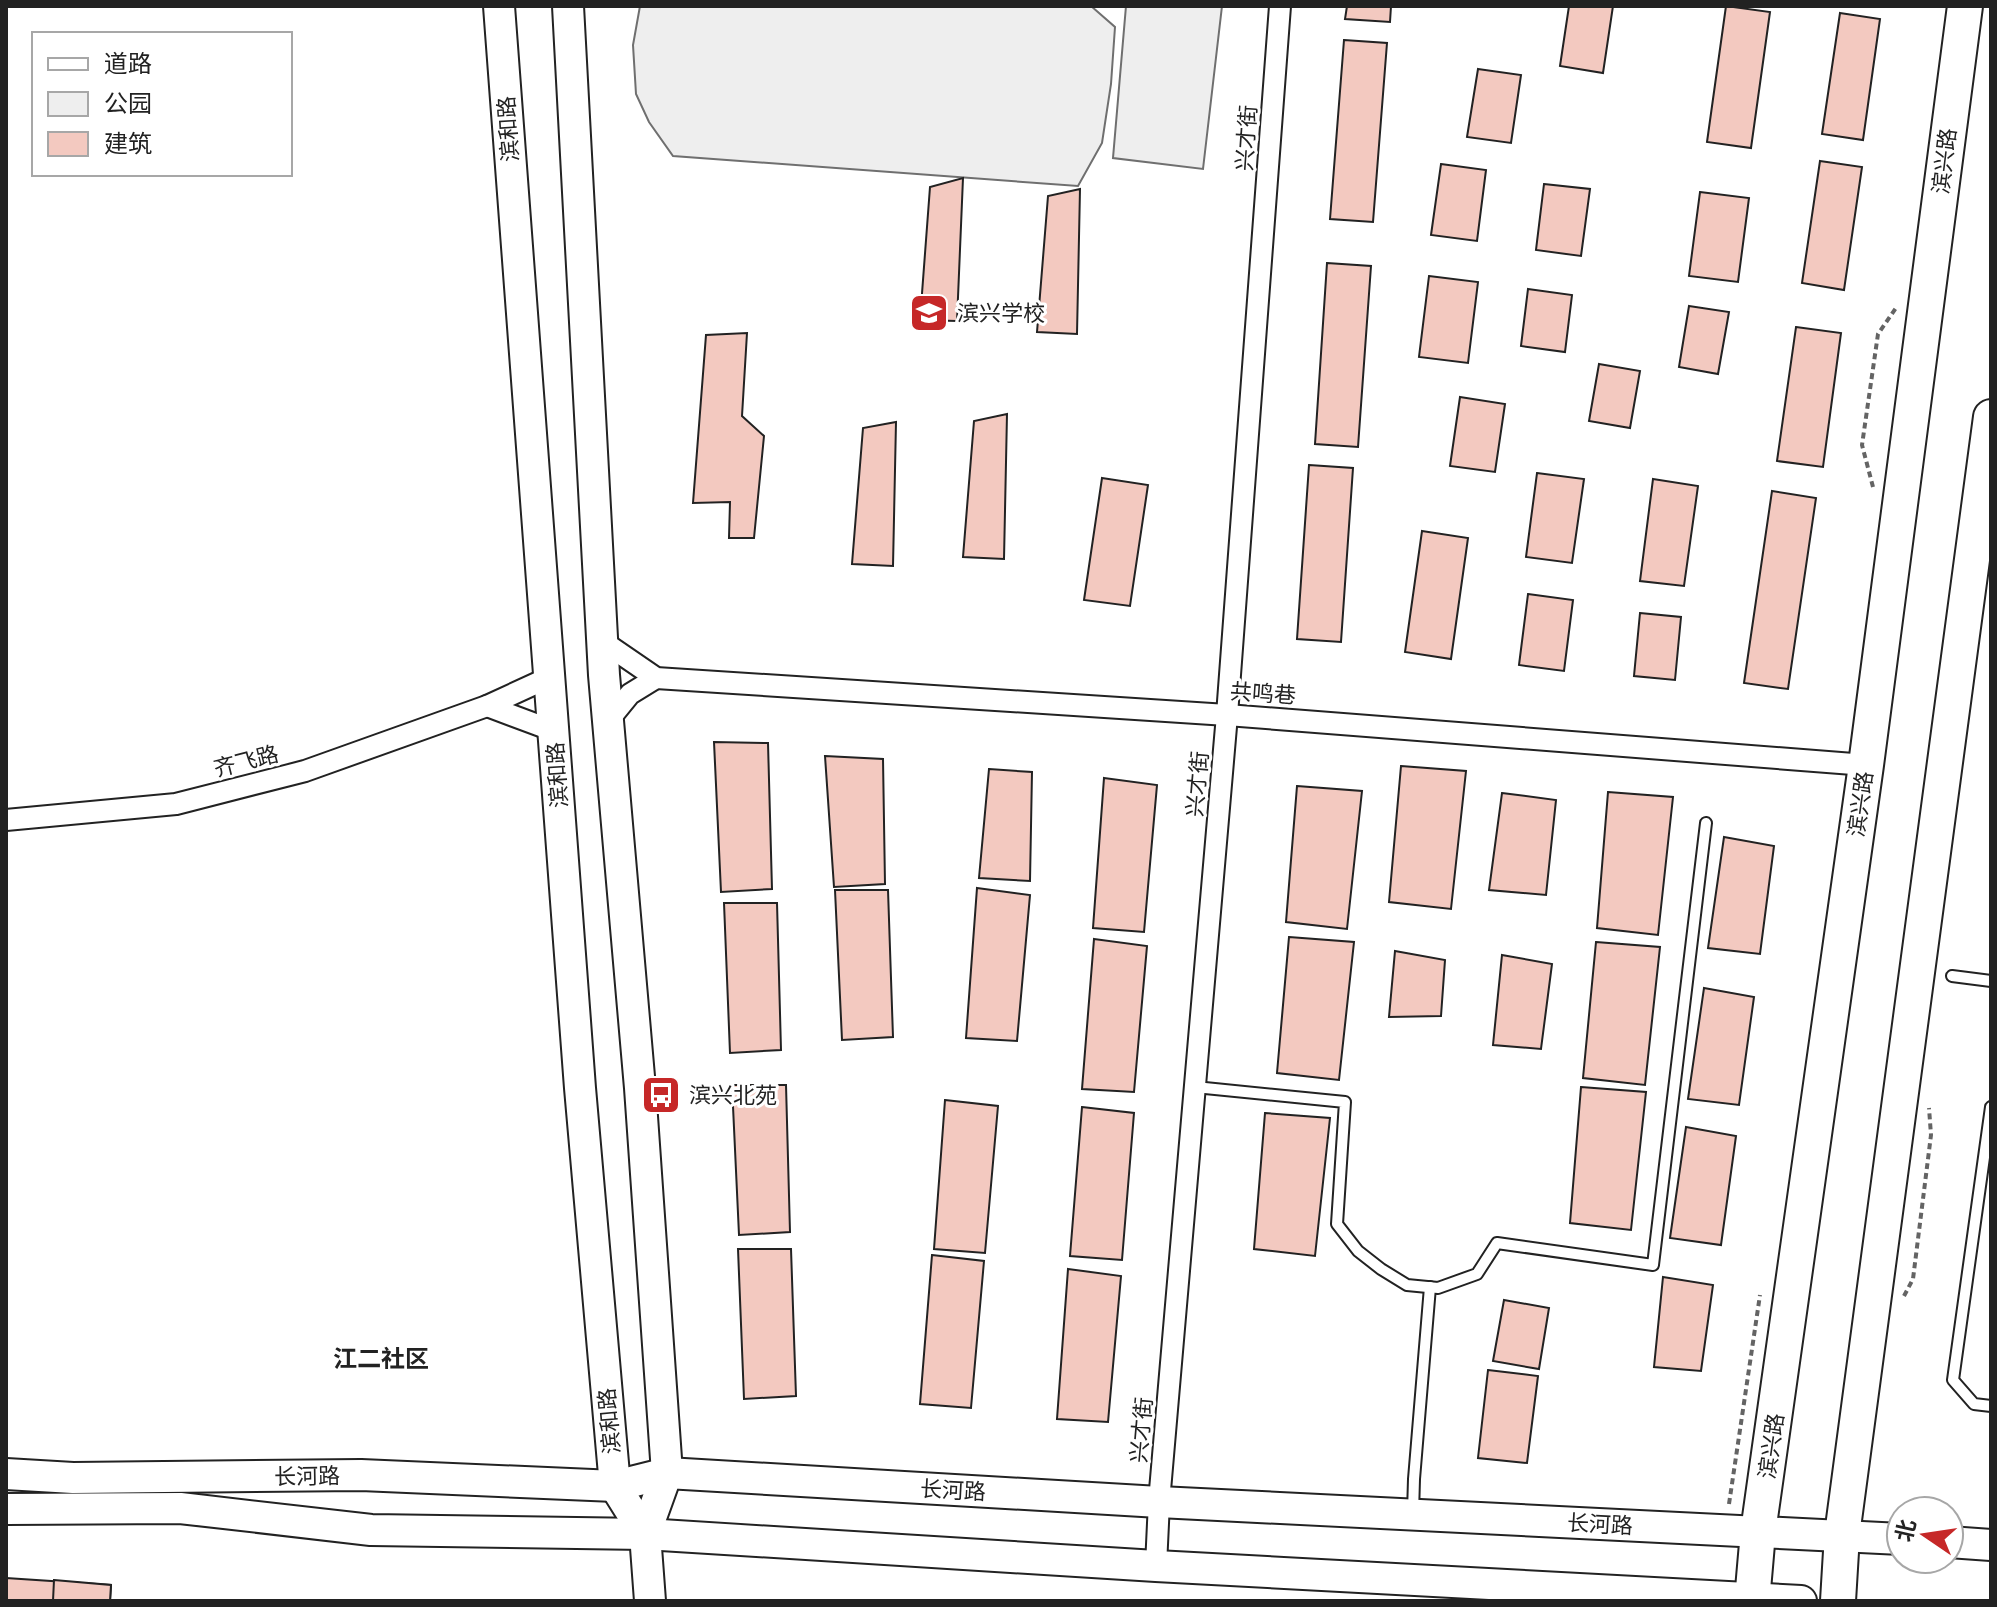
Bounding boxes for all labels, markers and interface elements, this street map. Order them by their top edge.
legend [32,32,292,176]
text: 道路 [104,50,152,77]
text: 公园 [104,90,152,117]
street label: 滨和路 [493,95,522,163]
street label: 兴才街 [1231,104,1260,172]
street label: 滨兴路 [1927,127,1960,195]
text: 建筑 [104,130,152,157]
school or university icon: 滨兴学校 [908,292,950,334]
place label: 滨兴学校 [957,300,1045,325]
street label: 共鸣巷 [1229,678,1297,707]
street label: 齐飞路 [211,740,281,781]
street label: 滨和路 [542,741,571,809]
street label: 兴才街 [1181,750,1212,818]
street label: 滨兴路 [1843,770,1876,838]
bus stop icon: 滨兴北苑 [640,1074,682,1116]
place label: 滨兴北苑 [689,1082,777,1107]
district label: 江二社区 [333,1345,429,1372]
street label: 滨和路 [593,1387,624,1455]
street label: 兴才街 [1125,1396,1156,1464]
street label: 滨兴路 [1754,1412,1787,1480]
street label: 长河路 [274,1462,340,1489]
street label: 长河路 [919,1475,987,1504]
north arrow [1885,1495,1965,1575]
street label: 长河路 [1566,1509,1634,1538]
text: 北 [1890,1517,1920,1544]

